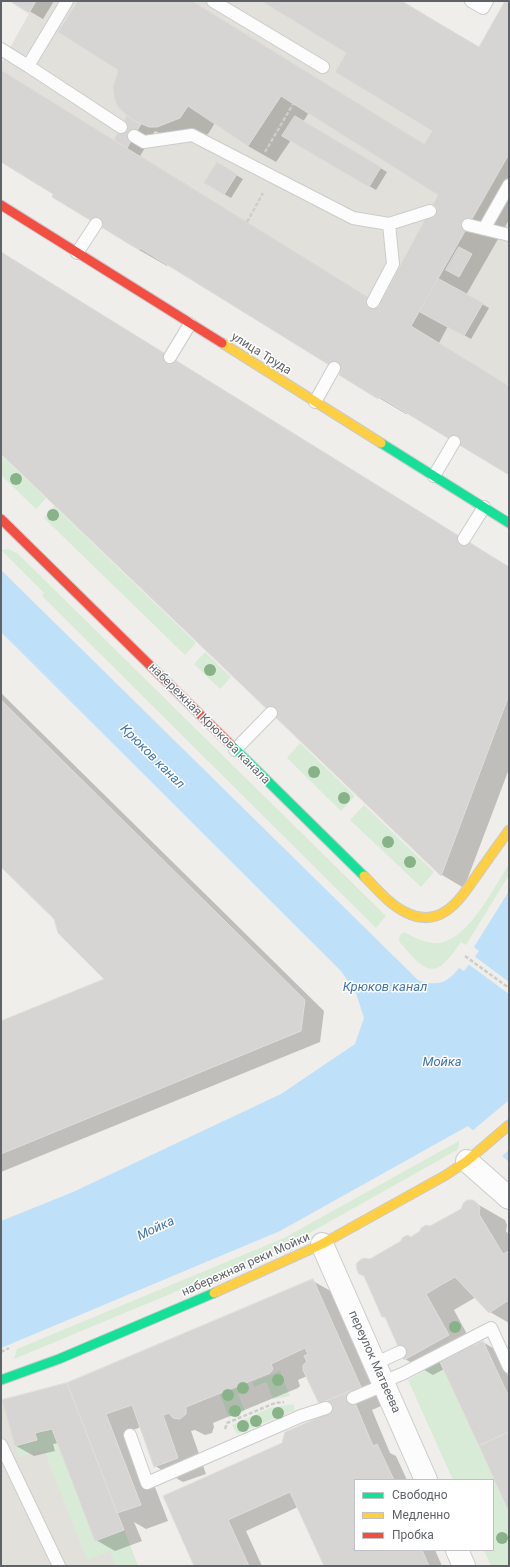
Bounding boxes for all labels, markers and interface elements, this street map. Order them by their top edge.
street label: улица Труда [228,330,294,378]
street label: набережная Крюкова канала [145,660,273,788]
water label: Крюков канал [117,722,187,792]
water label: Крюков канал [343,980,427,996]
water label: Мойка [422,1055,462,1071]
water label: Мойка [135,1214,177,1244]
street label: набережная реки Мойки [180,1230,312,1300]
street label: переулок Матвеева [345,1309,403,1415]
legend [354,1479,494,1551]
text: Свободно [392,1488,448,1502]
text: Медленно [392,1508,450,1522]
text: Пробка [392,1528,434,1542]

